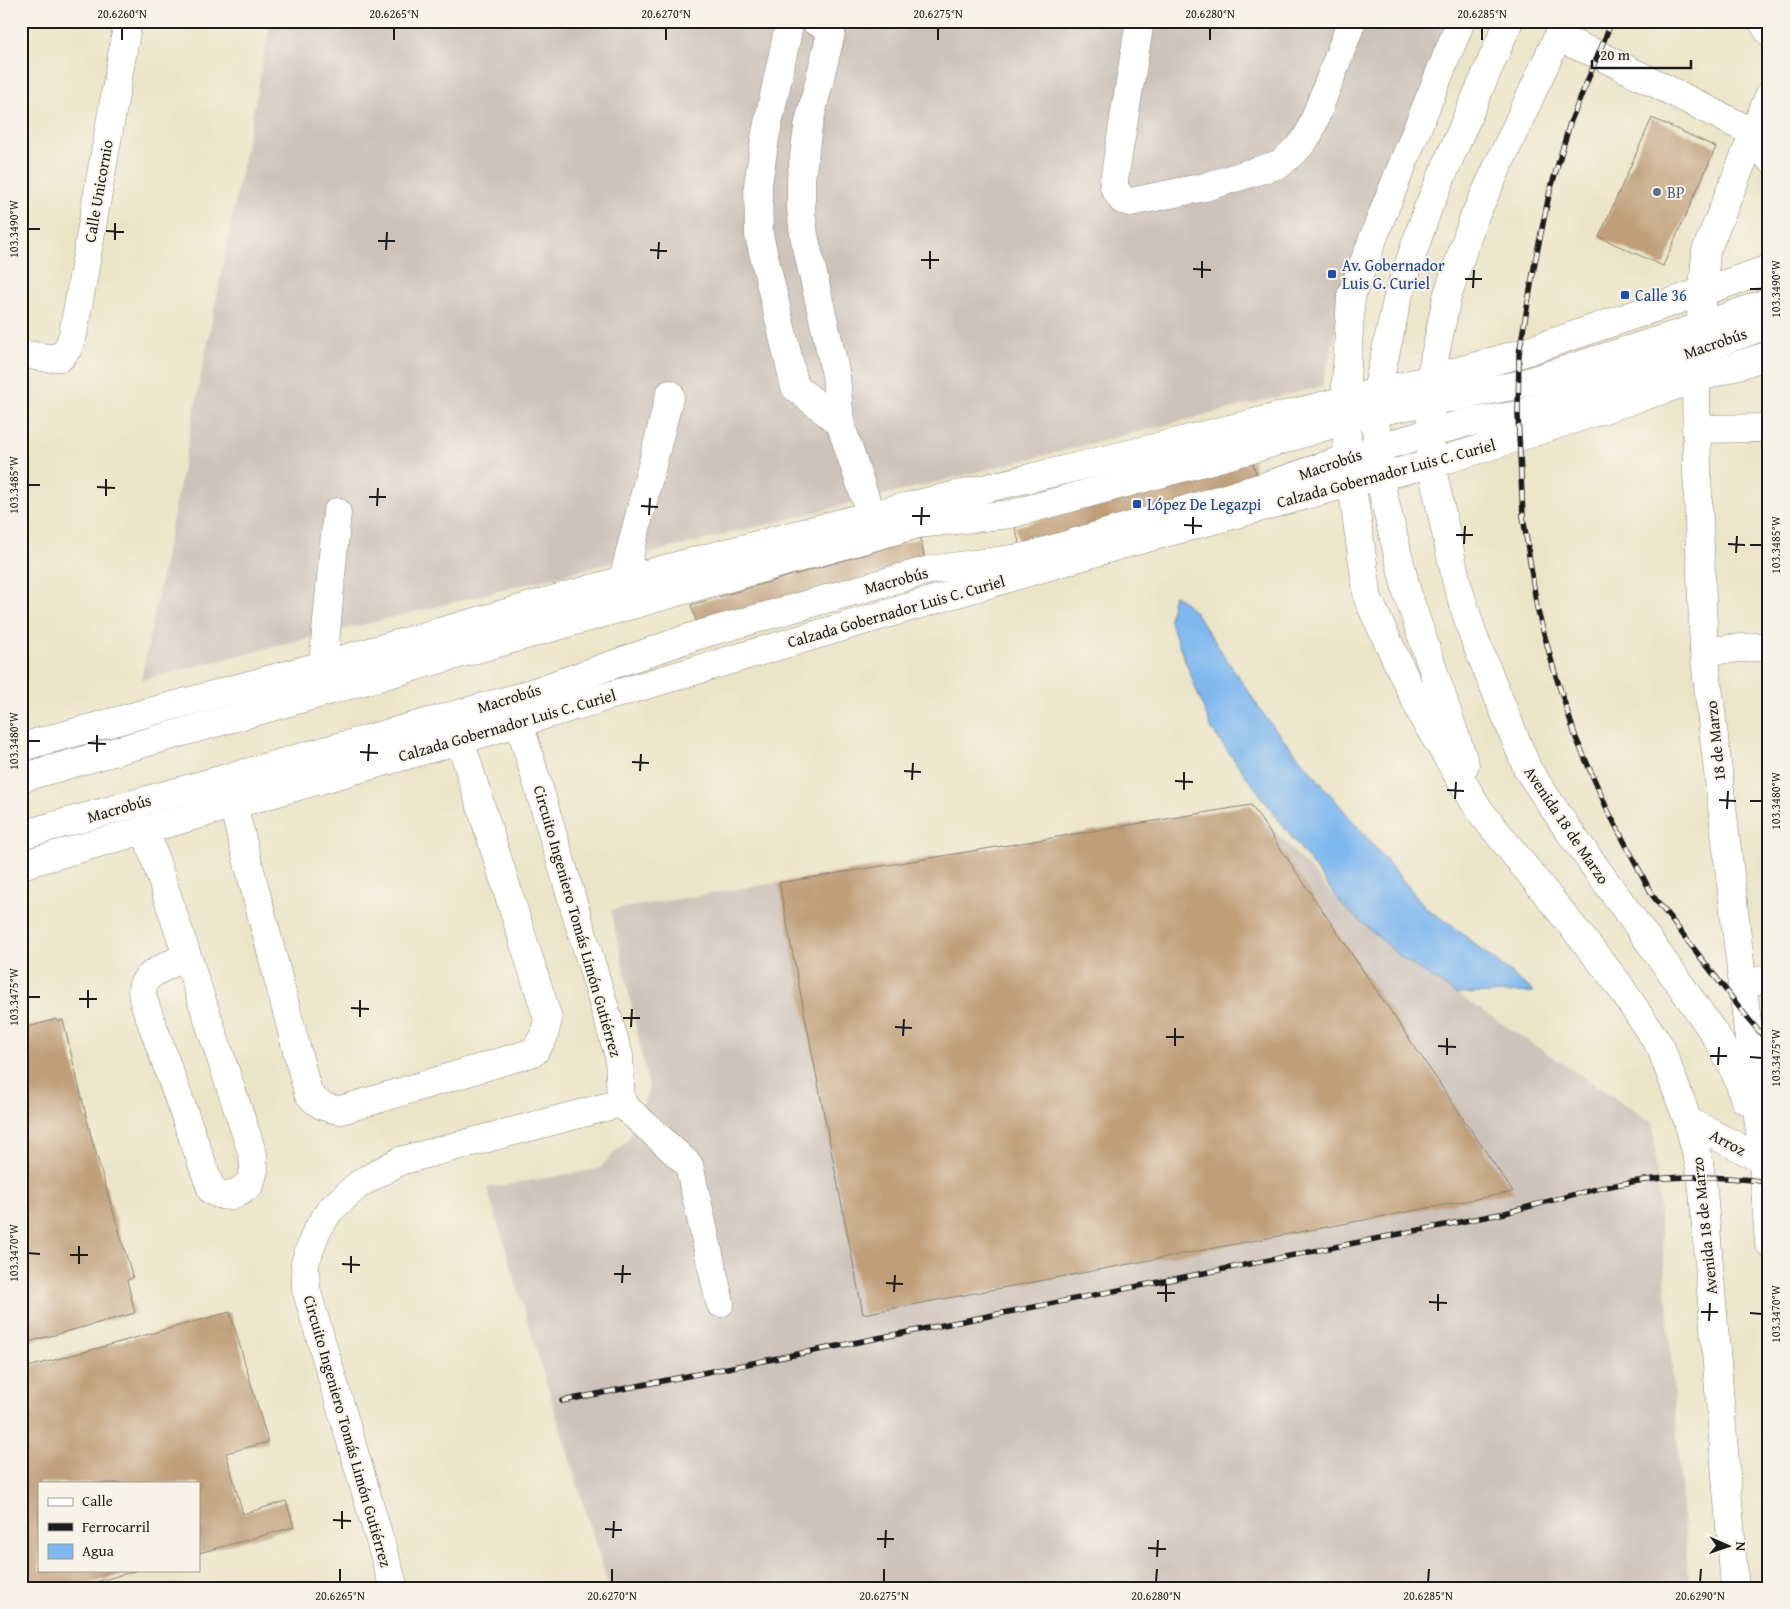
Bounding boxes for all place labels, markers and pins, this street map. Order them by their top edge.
place label: BP [1667,180,1685,204]
marker: BP [1651,186,1663,198]
place label: Av. Gobernador Luis G. Curiel [1342,253,1445,295]
marker: Av. Gobernador Luis G. Curiel [1326,268,1338,280]
place label: Calle 36 [1635,283,1687,307]
marker: Calle 36 [1619,289,1631,301]
place label: López De Legazpi [1147,492,1262,516]
marker: López De Legazpi [1131,498,1143,510]

